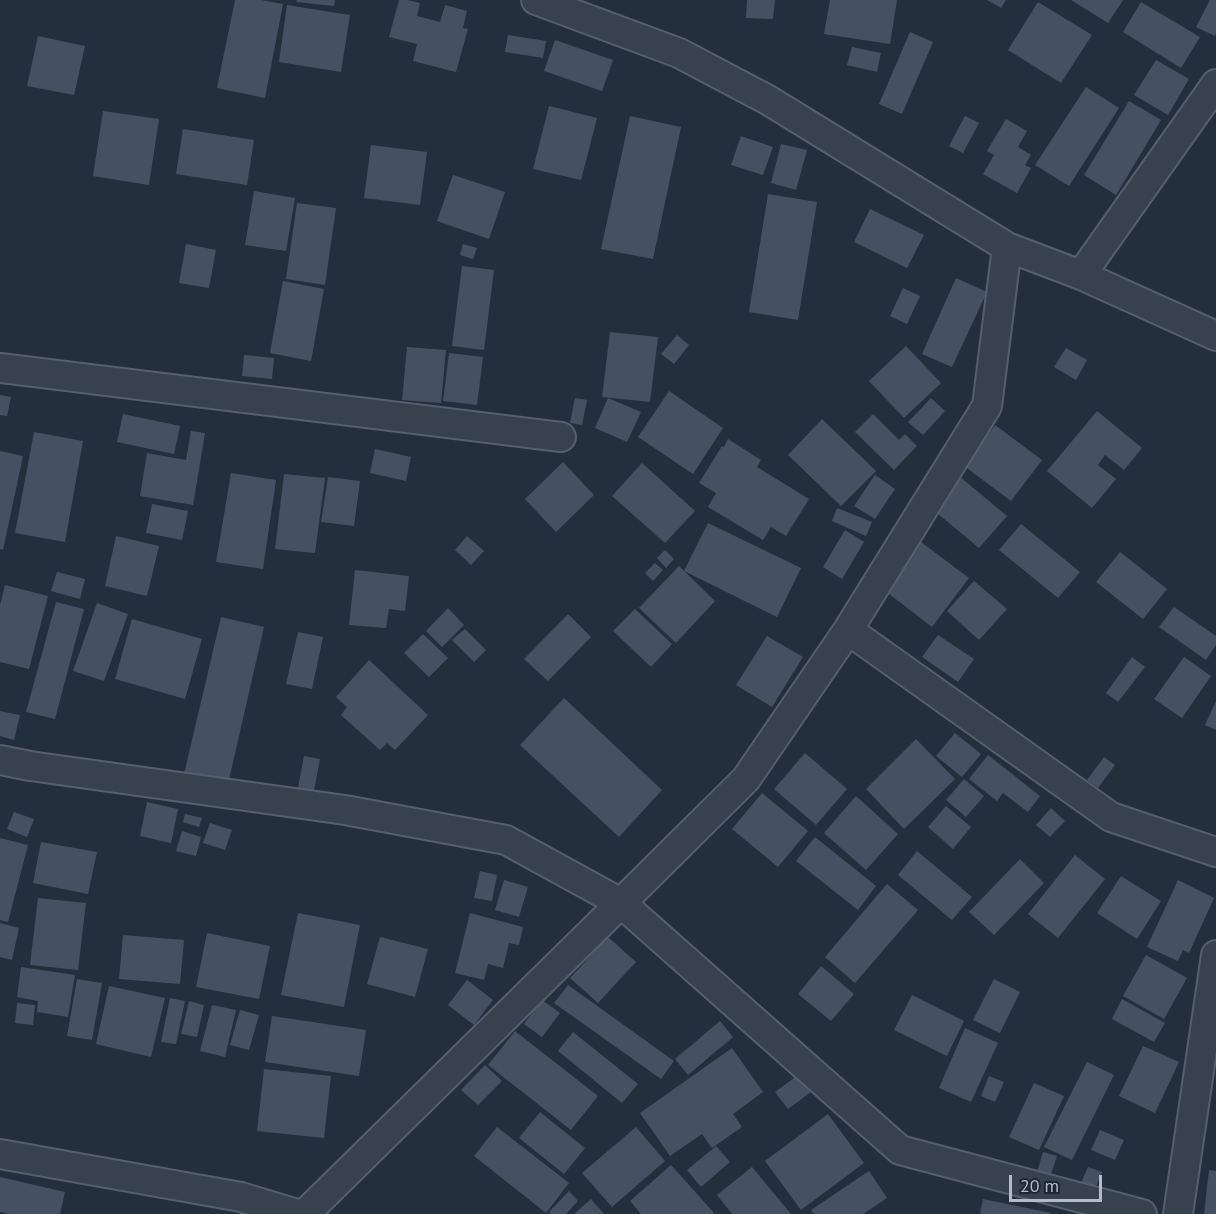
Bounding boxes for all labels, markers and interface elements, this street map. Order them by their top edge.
scale bar [1012,1163,1105,1201]
text: 20 m [1020,1174,1059,1197]

